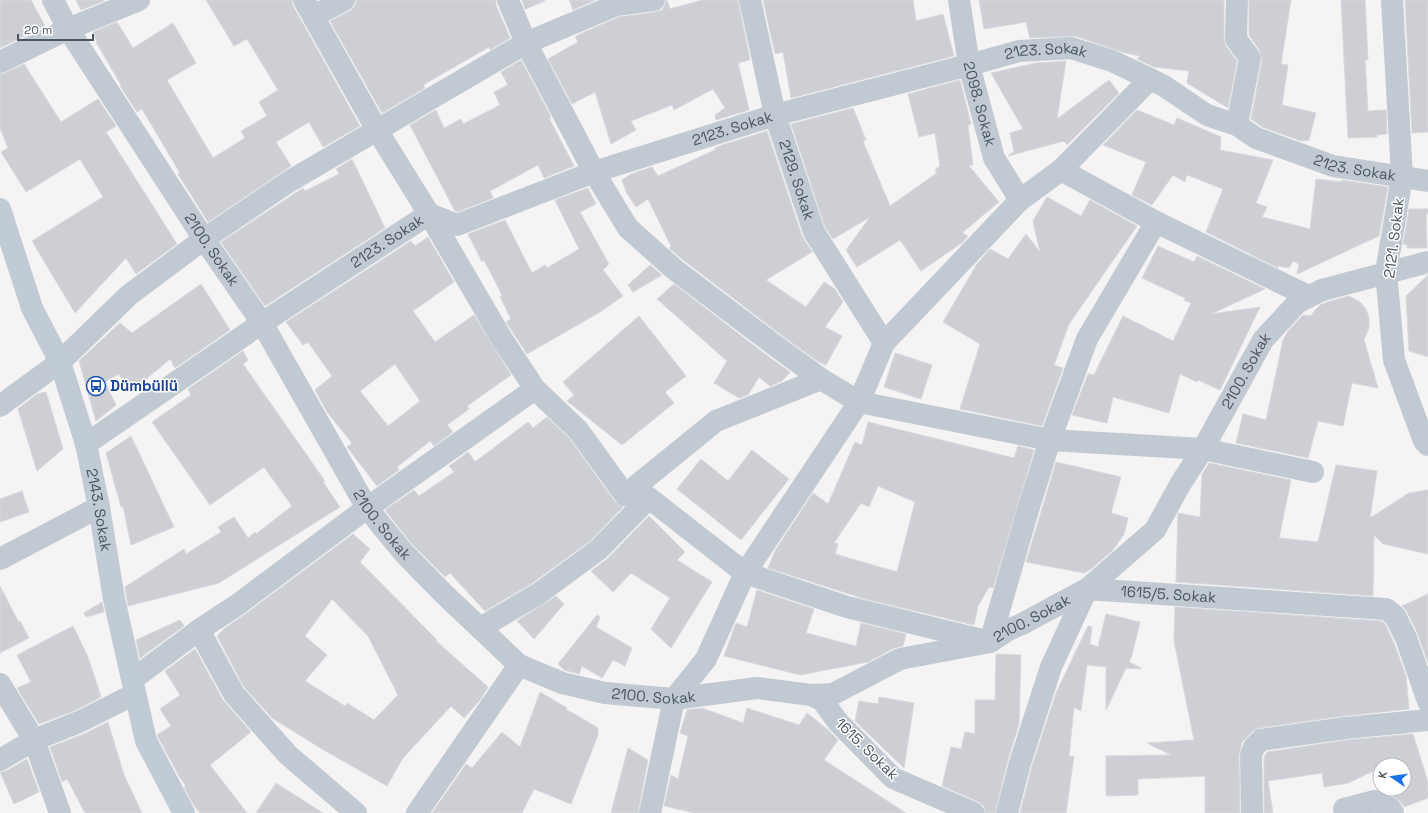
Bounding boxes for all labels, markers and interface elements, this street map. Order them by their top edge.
scale bar [18,16,93,42]
text: 20 m [24,22,52,38]
street label: 2123. Sokak [1002,38,1090,64]
street label: 2098. Sokak [959,59,1000,148]
street label: 2123. Sokak [689,106,775,150]
street label: 2129. Sokak [775,137,819,222]
street label: 2123. Sokak [1311,150,1397,185]
street label: 2121. Sokak [1379,197,1408,279]
street label: 2100. Sokak [181,209,244,290]
street label: 2123. Sokak [347,210,427,272]
street label: 2100. Sokak [1217,328,1274,412]
bus stop icon: Dümbüllü [85,375,107,397]
place label: Dümbüllü [110,376,178,395]
street label: 2143. Sokak [82,467,116,553]
street label: 2100. Sokak [349,486,416,564]
street label: 1615/5. Sokak [1120,581,1217,607]
street label: 2100. Sokak [989,590,1073,646]
street label: 2100. Sokak [611,684,697,708]
street label: 1615. Sokak [832,714,903,784]
north arrow [1372,757,1412,797]
text: K [1375,770,1390,780]

